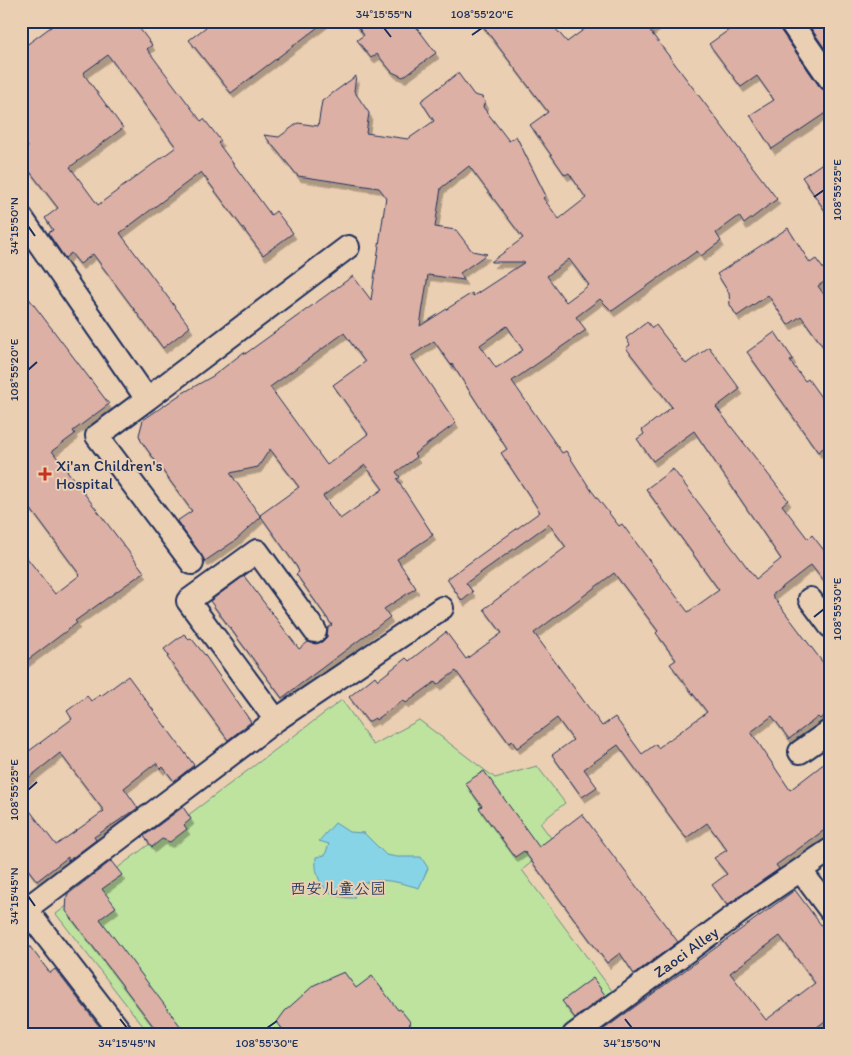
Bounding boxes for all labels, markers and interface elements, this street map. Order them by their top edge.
text: 34°15'55"N [356,7,412,21]
text: 108°55'20"E [451,7,514,21]
text: 108°55'25"E [830,159,844,221]
text: 34°15'50"N [7,197,21,255]
text: 108°55'20"E [7,338,21,401]
place label: Xi'an Children's Hospital [56,456,163,493]
marker: Xi'an Children's Hospital [38,467,52,481]
text: 108°55'30"E [830,577,844,640]
text: 108°55'25"E [7,759,21,821]
text: 34°15'45"N [7,867,21,925]
park label: 西安儿童公园 [290,879,386,898]
street label: Zaoci Alley [650,922,722,982]
text: 34°15'45"N [98,1036,156,1050]
text: 108°55'30"E [236,1036,299,1050]
text: 34°15'50"N [603,1036,661,1050]

